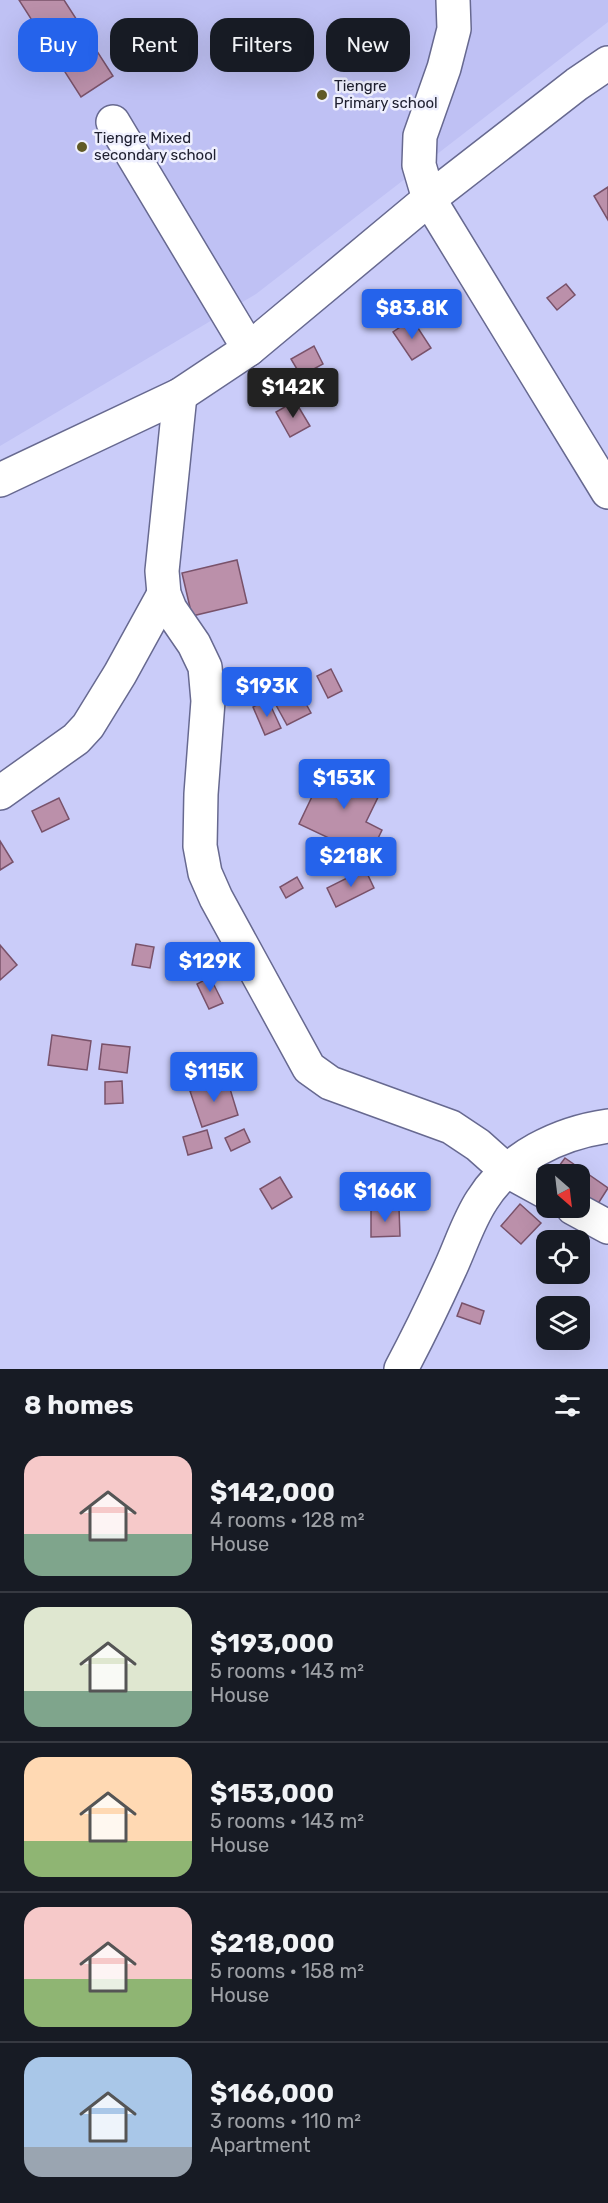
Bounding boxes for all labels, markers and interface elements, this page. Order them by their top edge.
chip: Buy [18,18,98,72]
chip: Rent [110,18,198,72]
chip: Filters [210,18,314,72]
chip: New [326,18,410,72]
place label: Tiengre Primary school [334,77,438,112]
marker: Tiengre Primary school [315,88,329,102]
place label: Tiengre Mixed secondary school [94,129,216,164]
marker: Tiengre Mixed secondary school [75,140,89,154]
pin: $83.8K [363,289,461,340]
text: $83.8K [376,296,448,320]
pin: $142K [251,368,335,419]
text: $142K [261,375,325,399]
pin: $193K [225,667,309,718]
text: $193K [236,674,298,698]
pin: $153K [302,759,386,810]
text: $153K [313,766,375,790]
pin: $218K [309,837,393,888]
text: $218K [319,844,383,868]
pin: $129K [168,942,252,993]
text: $129K [179,949,241,973]
pin: $115K [172,1052,256,1103]
text: $115K [184,1059,244,1083]
north arrow [536,1164,590,1218]
map controls [536,1164,590,1350]
pin: $166K [343,1172,427,1223]
text: $166K [354,1179,416,1203]
button: locate [536,1230,590,1284]
button: layers [536,1296,590,1350]
icon: filters [551,1389,584,1422]
text: 8 homes [24,1390,134,1421]
text: $142,000 [210,1477,335,1508]
icon: home [72,1480,144,1552]
text: 4 rooms · 128 m² [210,1508,365,1532]
text: House [210,1532,269,1556]
text: $193,000 [210,1628,334,1659]
icon: home [72,1631,144,1703]
text: 5 rooms · 143 m² [210,1659,364,1683]
text: House [210,1683,269,1707]
text: $153,000 [210,1778,334,1809]
icon: home [72,1781,144,1853]
text: 5 rooms · 143 m² [210,1809,364,1833]
text: House [210,1833,269,1857]
text: $218,000 [210,1928,335,1959]
icon: home [72,1931,144,2003]
text: 5 rooms · 158 m² [210,1959,364,1983]
text: House [210,1983,269,2007]
text: $166,000 [210,2078,334,2109]
icon: home [72,2081,144,2153]
text: 3 rooms · 110 m² [210,2109,361,2133]
text: Apartment [210,2133,311,2157]

